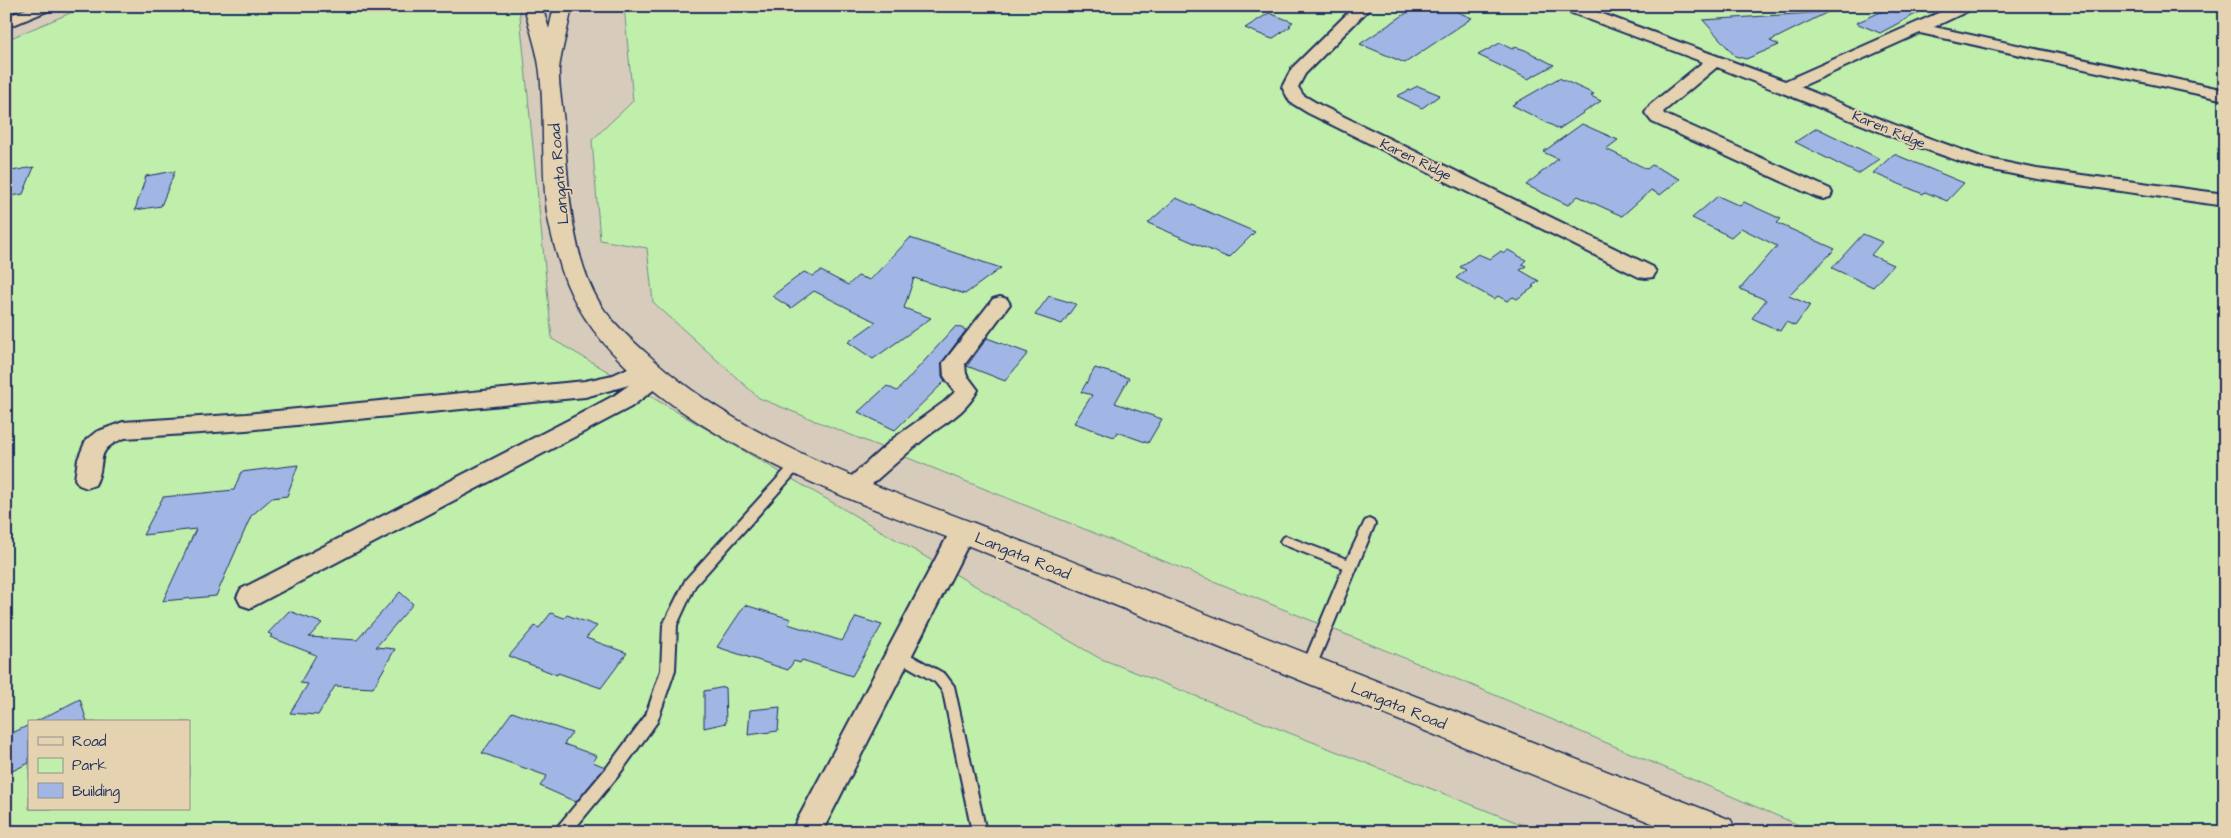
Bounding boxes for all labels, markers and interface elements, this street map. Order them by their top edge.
street label: Karen Ridge [1849,106,1929,154]
street label: Langata Road [544,122,575,225]
street label: Karen Ridge [1376,134,1455,186]
street label: Langata Road [971,527,1074,586]
street label: Langata Road [1347,677,1450,736]
legend [28,720,190,810]
text: Road [72,731,107,752]
text: Park [72,755,107,776]
text: Building [72,781,120,803]

